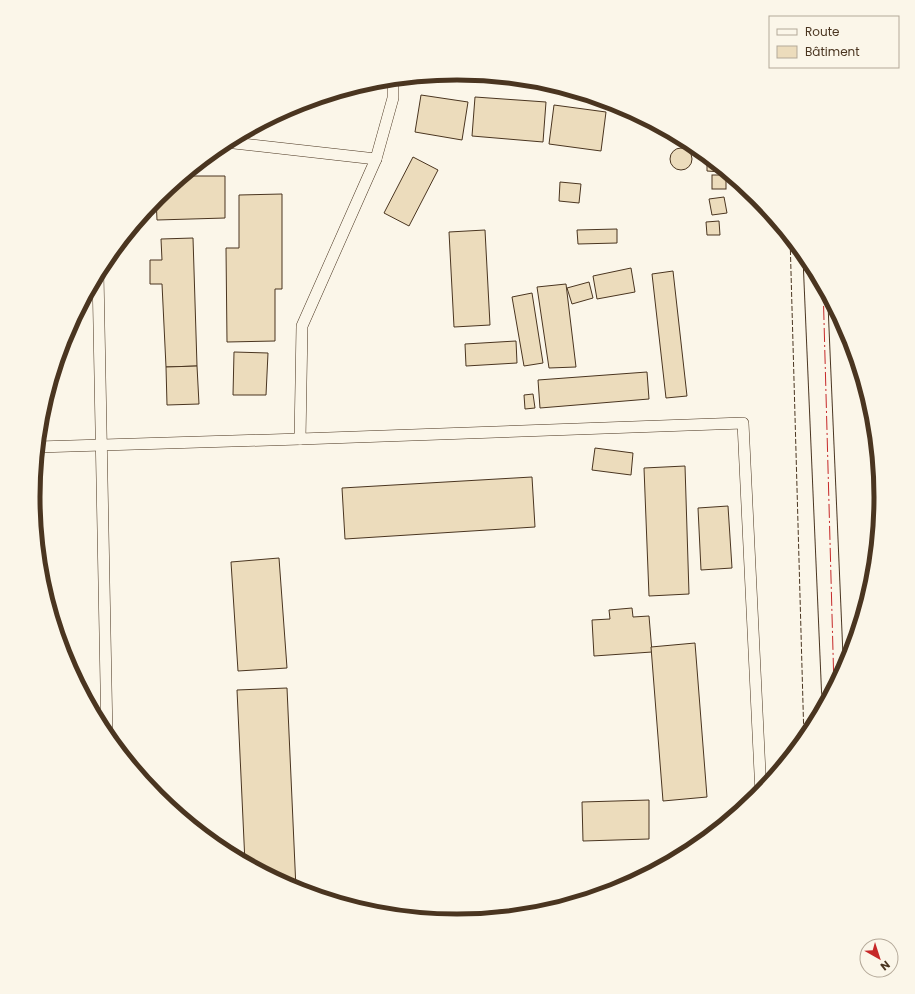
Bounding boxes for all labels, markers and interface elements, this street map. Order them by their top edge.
legend [769,16,899,68]
text: Route [805,23,839,40]
text: Bâtiment [805,43,860,60]
north arrow [859,938,899,978]
text: N [877,957,894,975]

